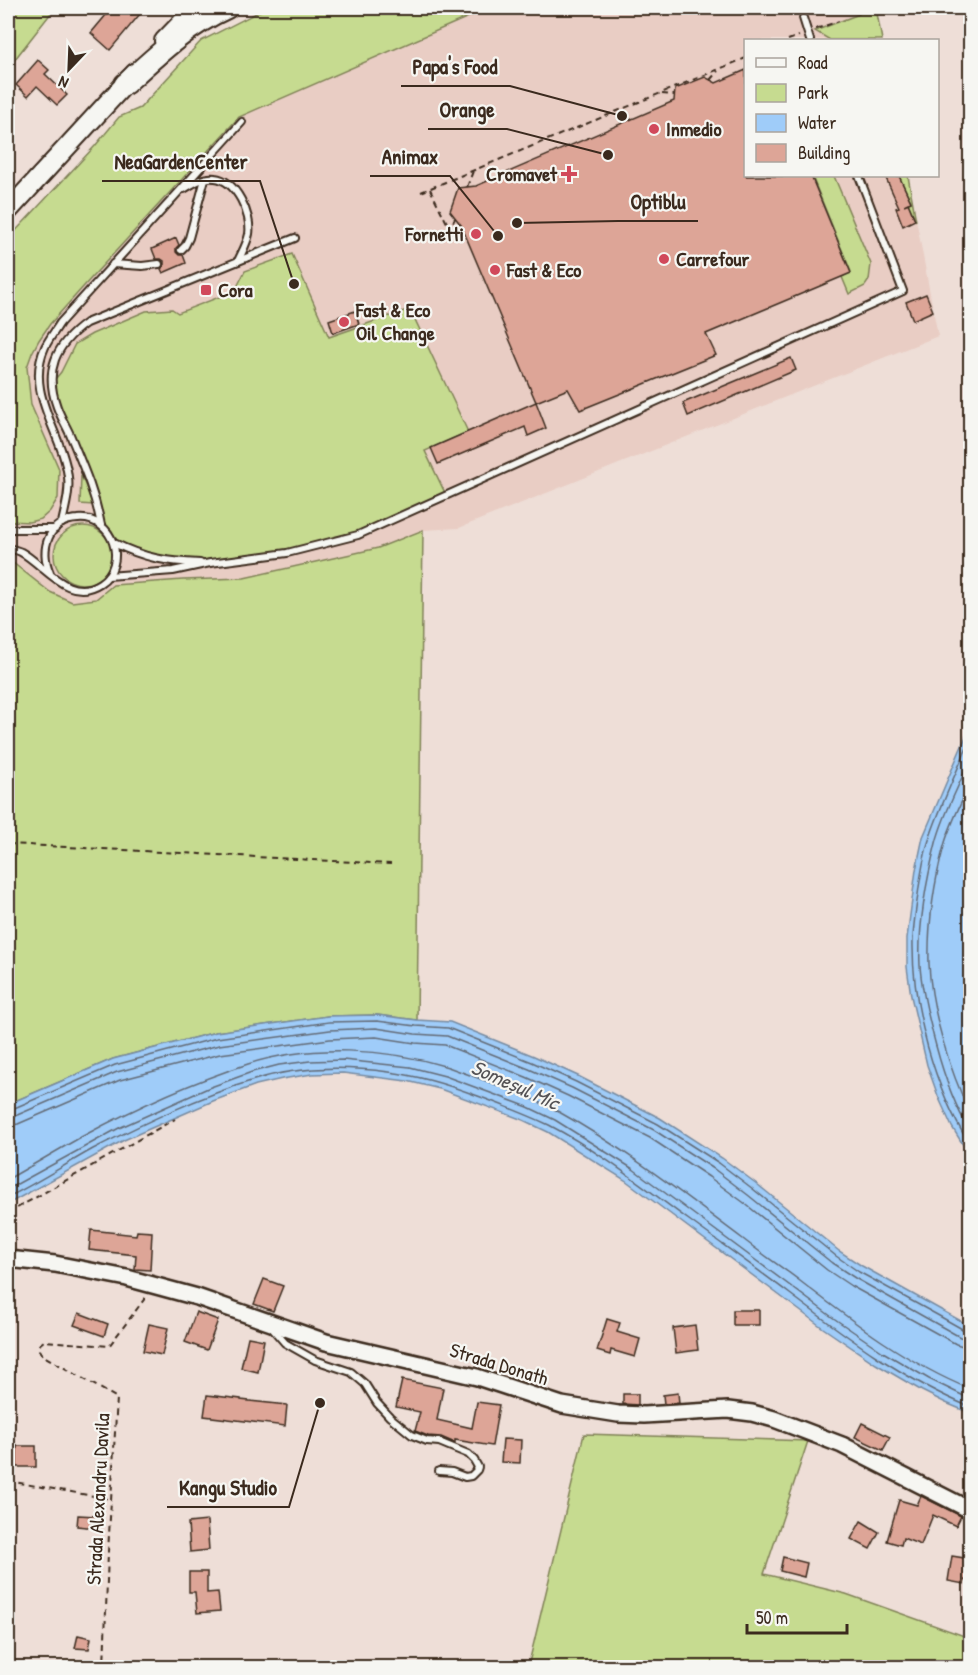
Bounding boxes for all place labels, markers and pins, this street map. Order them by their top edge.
callout: Papa's Food [401,47,510,86]
callout: Orange [428,90,507,129]
place label: Inmedio [666,115,722,142]
marker: Inmedio [647,122,661,136]
callout: Animax [370,137,450,176]
callout: NeaGardenCenter [102,142,260,181]
place label: Cromavet [486,160,558,187]
marker: Cromavet [562,167,576,181]
callout: Optiblu [618,182,698,221]
place label: Fornetti [405,220,464,247]
marker: Fornetti [469,227,483,241]
place label: Carrefour [676,245,749,272]
marker: Carrefour [657,252,671,266]
place label: Fast & Eco [506,256,581,283]
marker: Fast & Eco [488,263,502,277]
place label: Cora [218,276,253,303]
marker: Cora [199,283,213,297]
place label: Fast & Eco Oil Change [355,296,435,347]
marker: Fast & Eco Oil Change [337,315,351,329]
callout: Kangu Studio [167,1468,289,1507]

